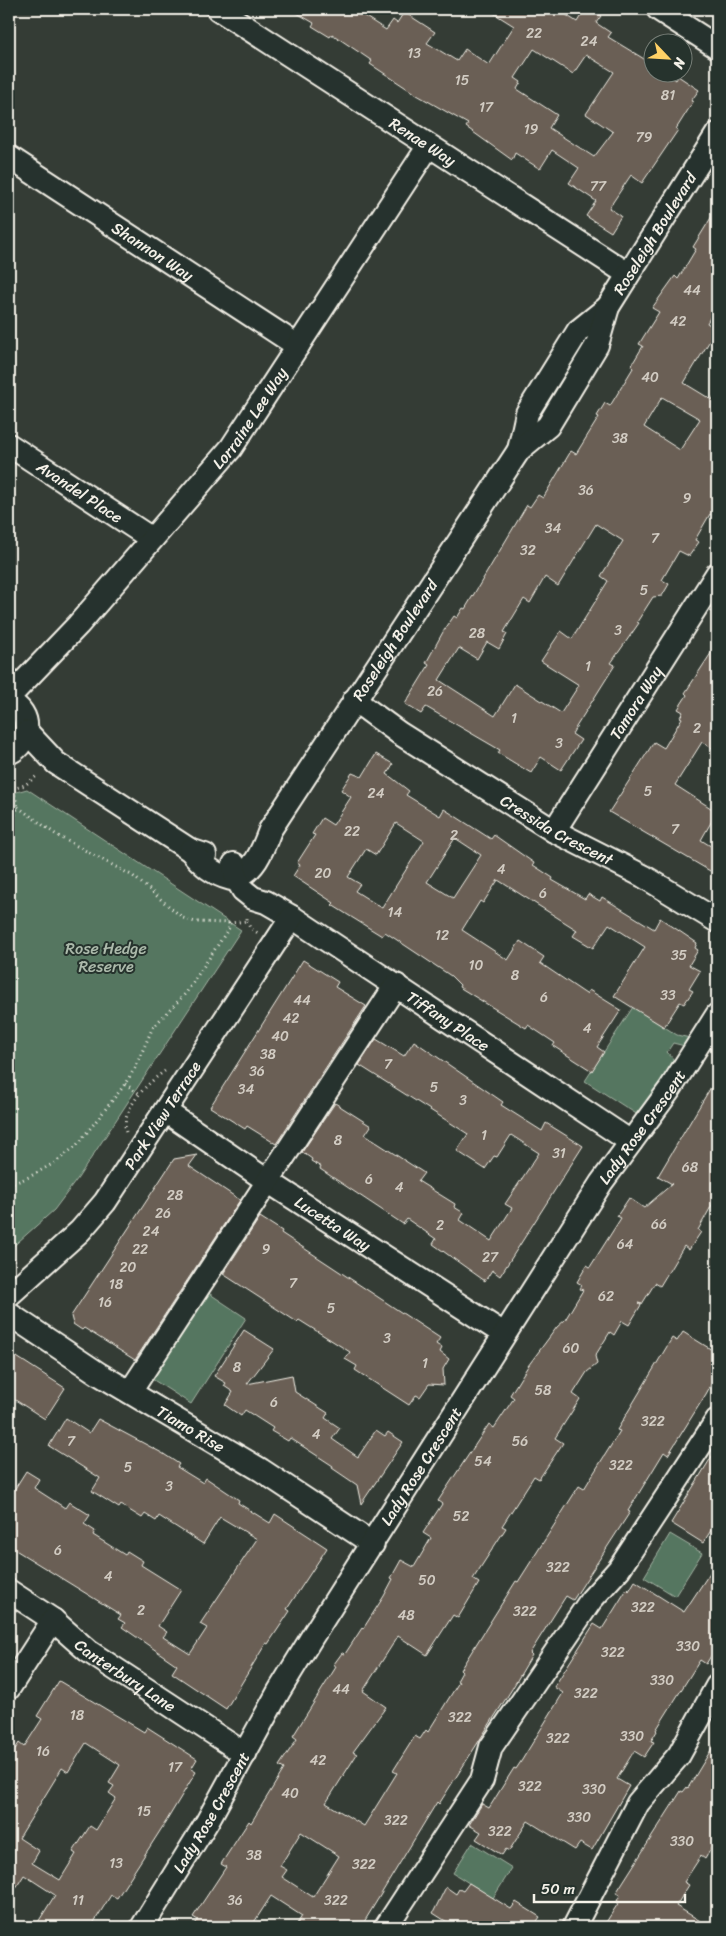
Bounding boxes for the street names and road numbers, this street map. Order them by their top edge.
street label: Renae Way [383,109,463,174]
street label: Roseleigh Boulevard [605,165,705,301]
street label: Shannon Way [106,213,201,289]
street label: Lorraine Lee Way [204,360,295,476]
street label: Avandel Place [30,452,129,531]
street label: Roseleigh Boulevard [344,572,446,707]
street label: Tamora Way [601,659,670,746]
street label: Cressida Crescent [494,786,619,874]
street label: Tiffany Place [401,982,496,1059]
street label: Park View Terrace [116,1054,209,1175]
street label: Lady Rose Crescent [590,1063,694,1190]
street label: Lucetta Way [289,1188,378,1259]
street label: Tiamo Rise [151,1397,231,1460]
street label: Lady Rose Crescent [372,1401,470,1531]
street label: Canterbury Lane [68,1631,182,1720]
street label: Lady Rose Crescent [164,1746,258,1879]

